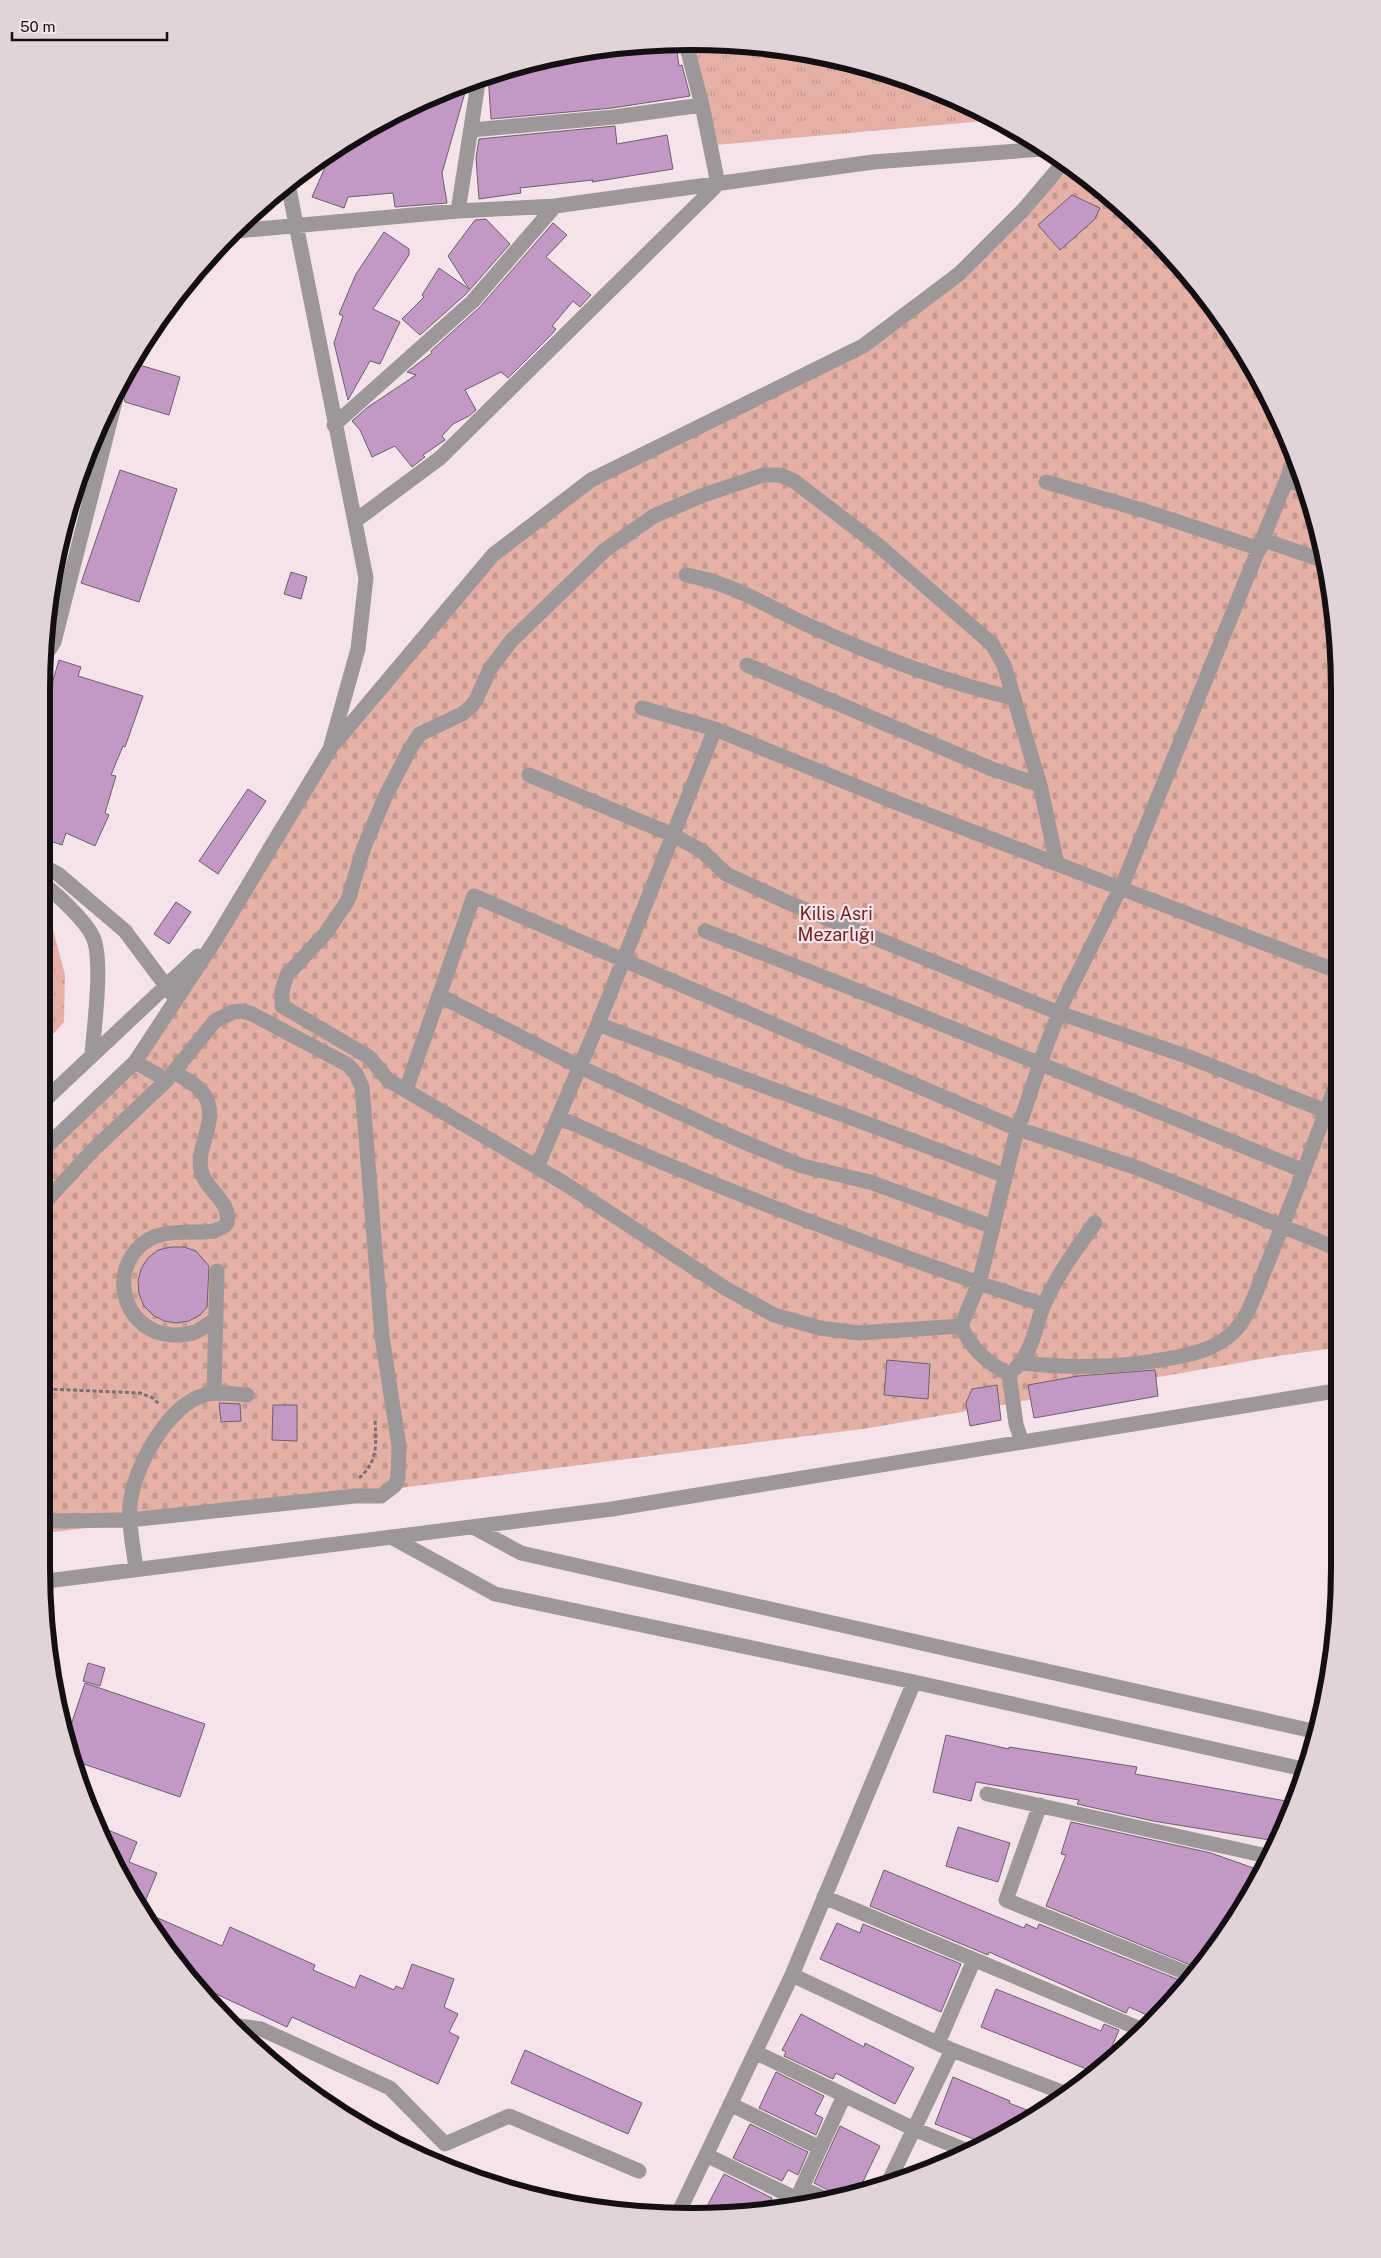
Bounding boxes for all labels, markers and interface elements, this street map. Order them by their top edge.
scale bar [12,10,168,42]
text: 50 m [20,18,55,35]
park label: Kilis Asri Mezarlığı [798,903,874,945]

